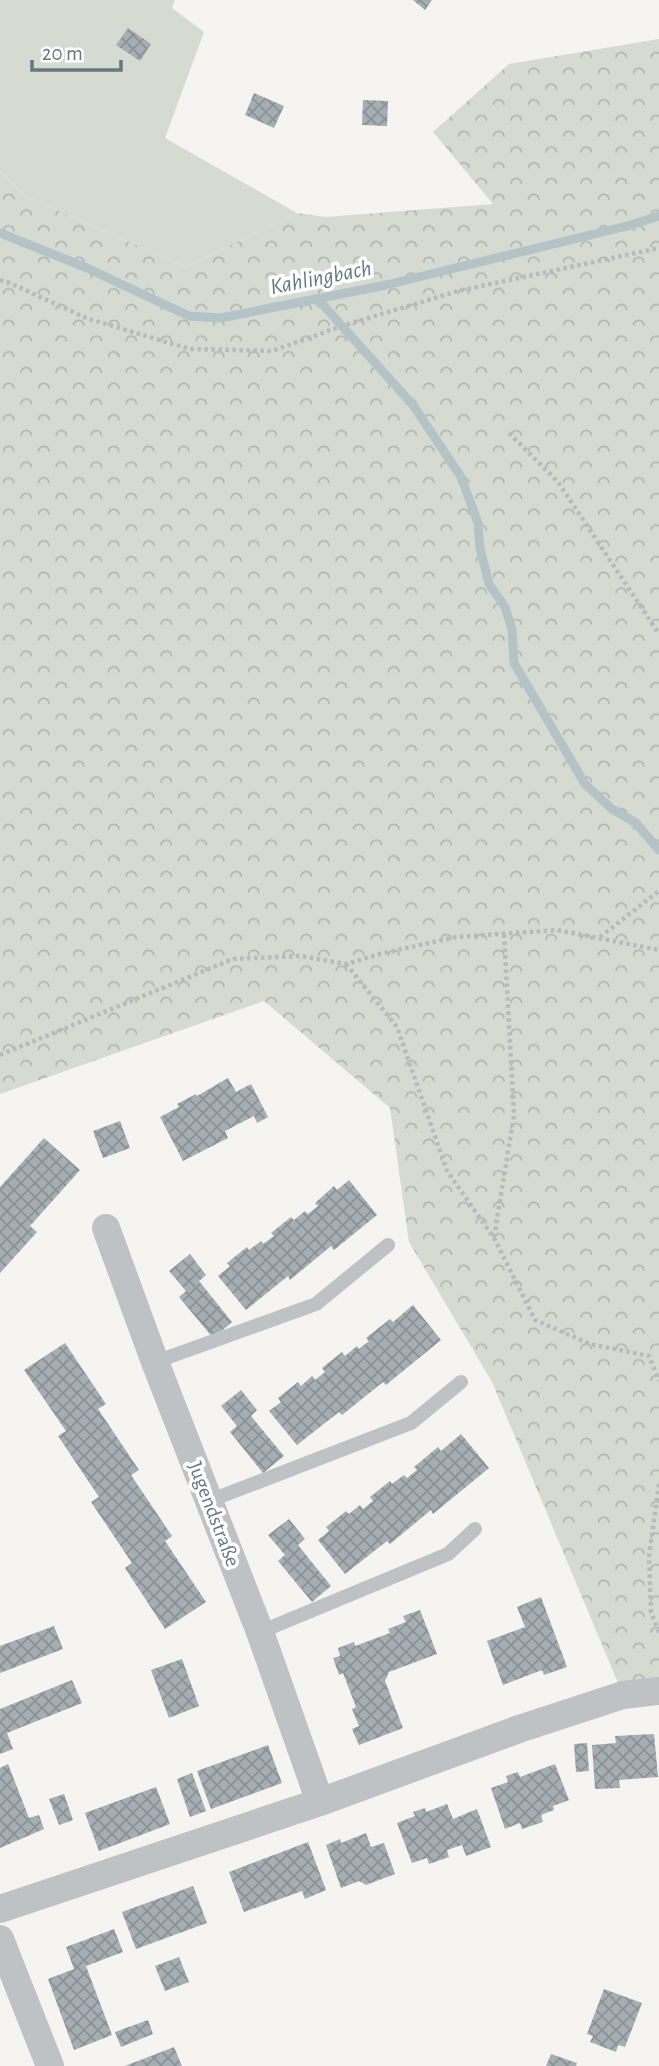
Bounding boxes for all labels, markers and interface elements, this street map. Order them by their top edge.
scale bar [32,28,121,72]
text: 20 m [42,43,83,64]
water label: Kahlingbach [268,257,374,299]
street label: Jugendstraße [184,1459,244,1569]

